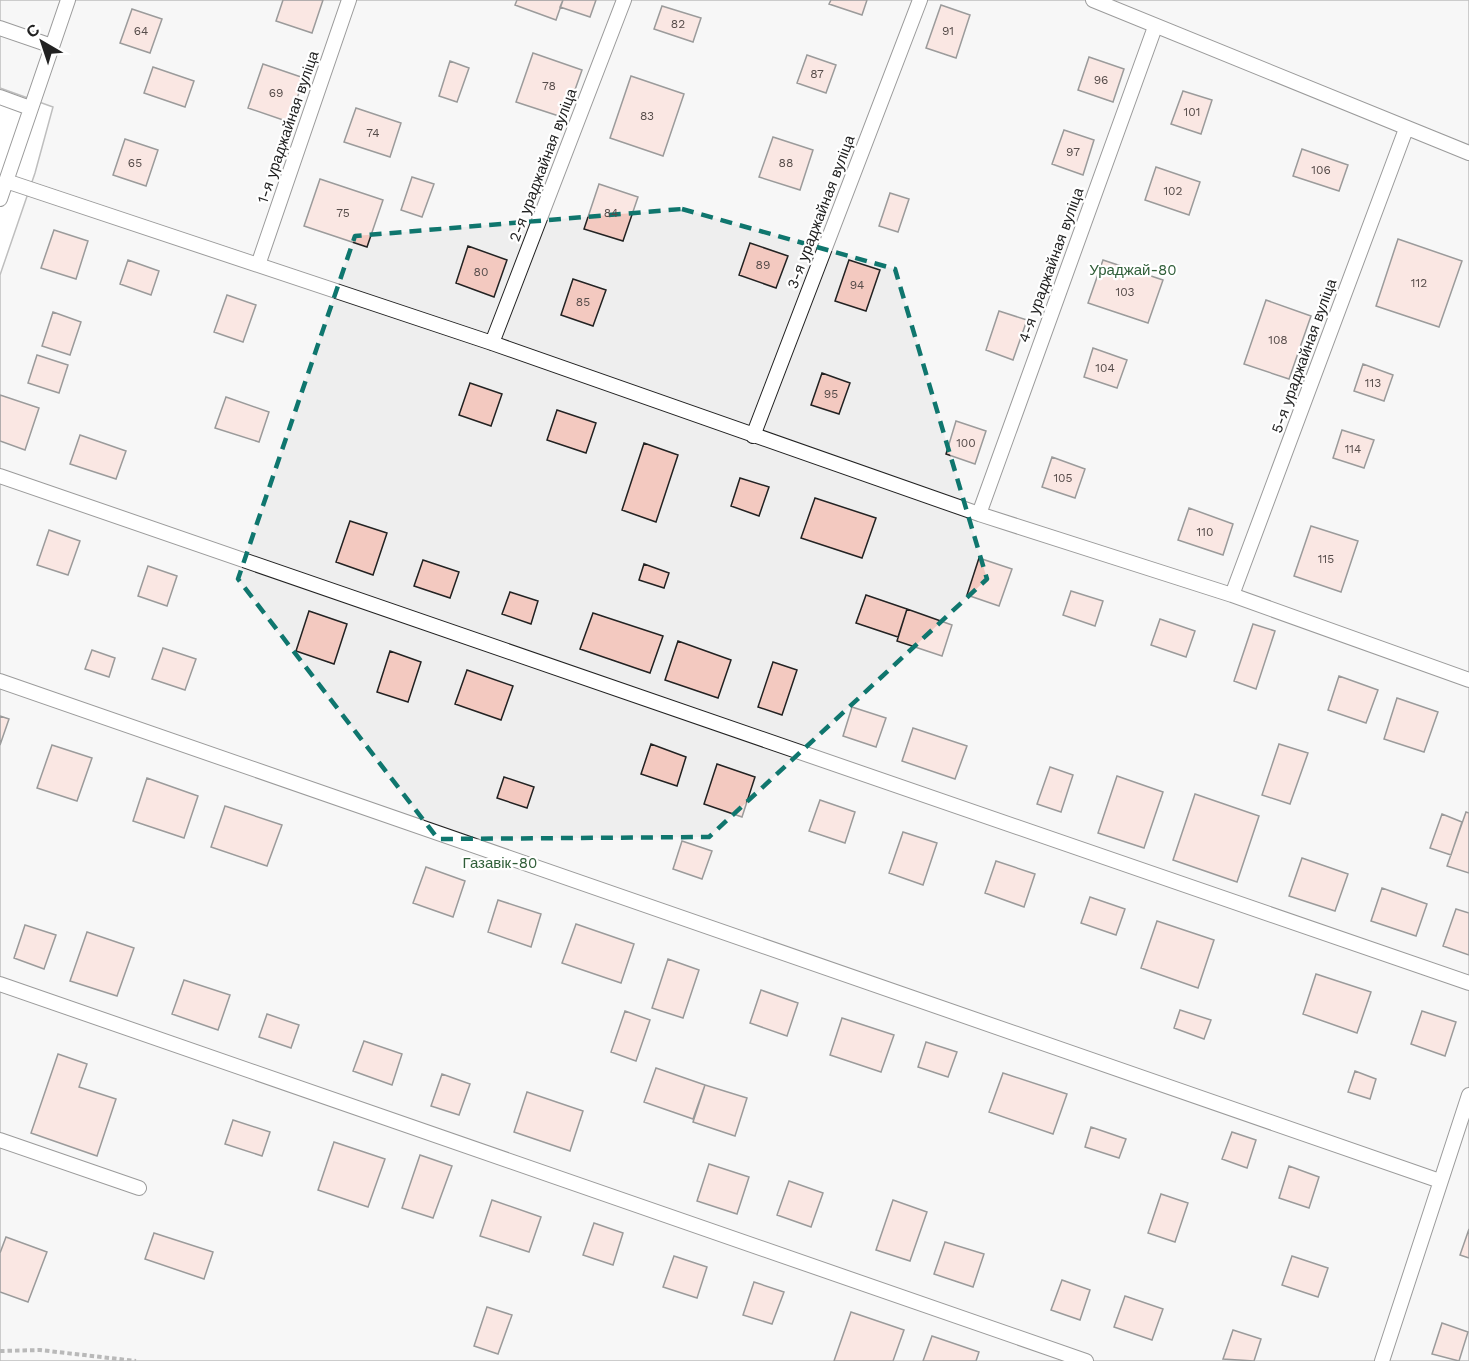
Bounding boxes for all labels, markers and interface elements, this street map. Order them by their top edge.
north arrow [12,12,72,72]
house number: 82 [671,17,685,31]
text: С [22,19,44,42]
house number: 64 [134,24,148,38]
house number: 91 [942,24,954,38]
street label: 1-я ураджайная вуліца [253,48,323,206]
house number: 87 [810,67,824,81]
house number: 96 [1094,73,1108,87]
house number: 78 [542,79,556,93]
street label: 2-я ураджайная вуліца [505,85,581,244]
house number: 69 [269,86,283,100]
house number: 101 [1184,105,1200,119]
house number: 83 [640,109,654,123]
house number: 74 [366,126,380,140]
street label: 3-я ураджайная вуліца [783,132,859,291]
house number: 97 [1066,145,1080,159]
house number: 65 [128,156,142,170]
house number: 88 [779,156,793,170]
house number: 106 [1311,163,1331,177]
house number: 102 [1163,184,1183,198]
street label: 4-я ураджайная вуліца [1015,185,1088,345]
house number: 75 [336,206,350,220]
house number: 84 [604,206,618,220]
house number: 89 [756,258,770,272]
park label: Ураджай-80 [1089,261,1177,279]
house number: 80 [474,265,488,279]
street label: 5-я ураджайная вуліца [1268,276,1341,436]
house number: 112 [1411,276,1427,290]
house number: 94 [850,278,864,292]
house number: 103 [1116,285,1134,299]
house number: 85 [576,295,590,309]
house number: 108 [1268,333,1288,347]
house number: 104 [1095,361,1115,375]
house number: 113 [1365,376,1381,390]
house number: 95 [824,387,838,401]
house number: 100 [956,436,976,450]
house number: 114 [1345,442,1361,456]
house number: 105 [1053,471,1073,485]
house number: 110 [1197,525,1213,539]
house number: 115 [1318,552,1334,566]
park label: Газавік-80 [463,854,537,872]

